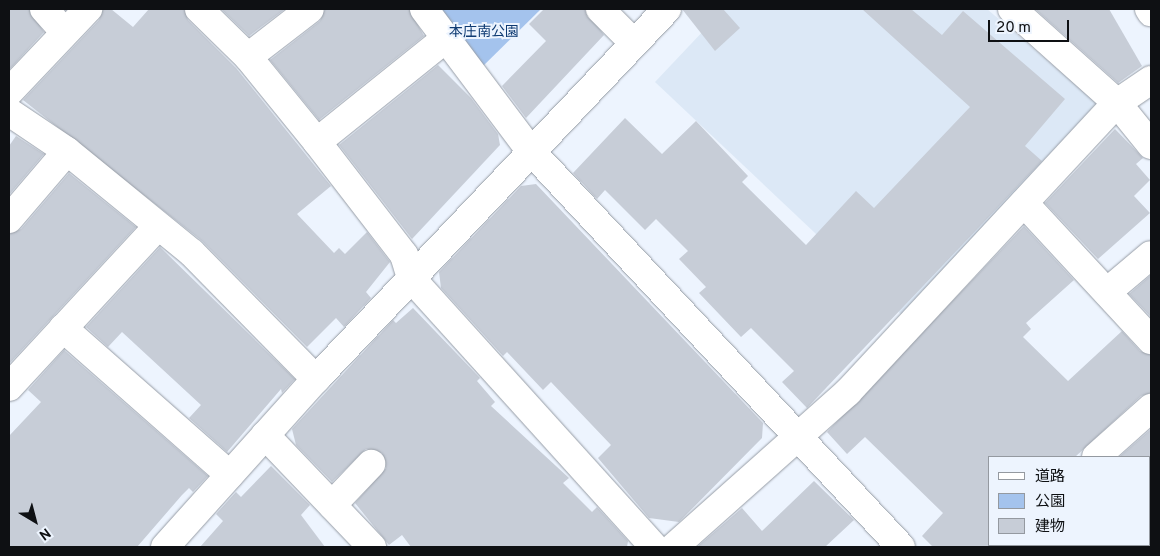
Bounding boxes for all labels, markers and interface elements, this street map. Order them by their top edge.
scale bar [990,10,1071,42]
text: 20 m [996,19,1031,38]
park label: 本庄南公園 [449,25,519,41]
legend [988,456,1150,546]
text: 道路 [1035,468,1065,487]
text: 公園 [1035,493,1065,512]
north arrow [10,496,60,546]
text: 建物 [1035,518,1065,537]
text: N [35,524,53,543]

